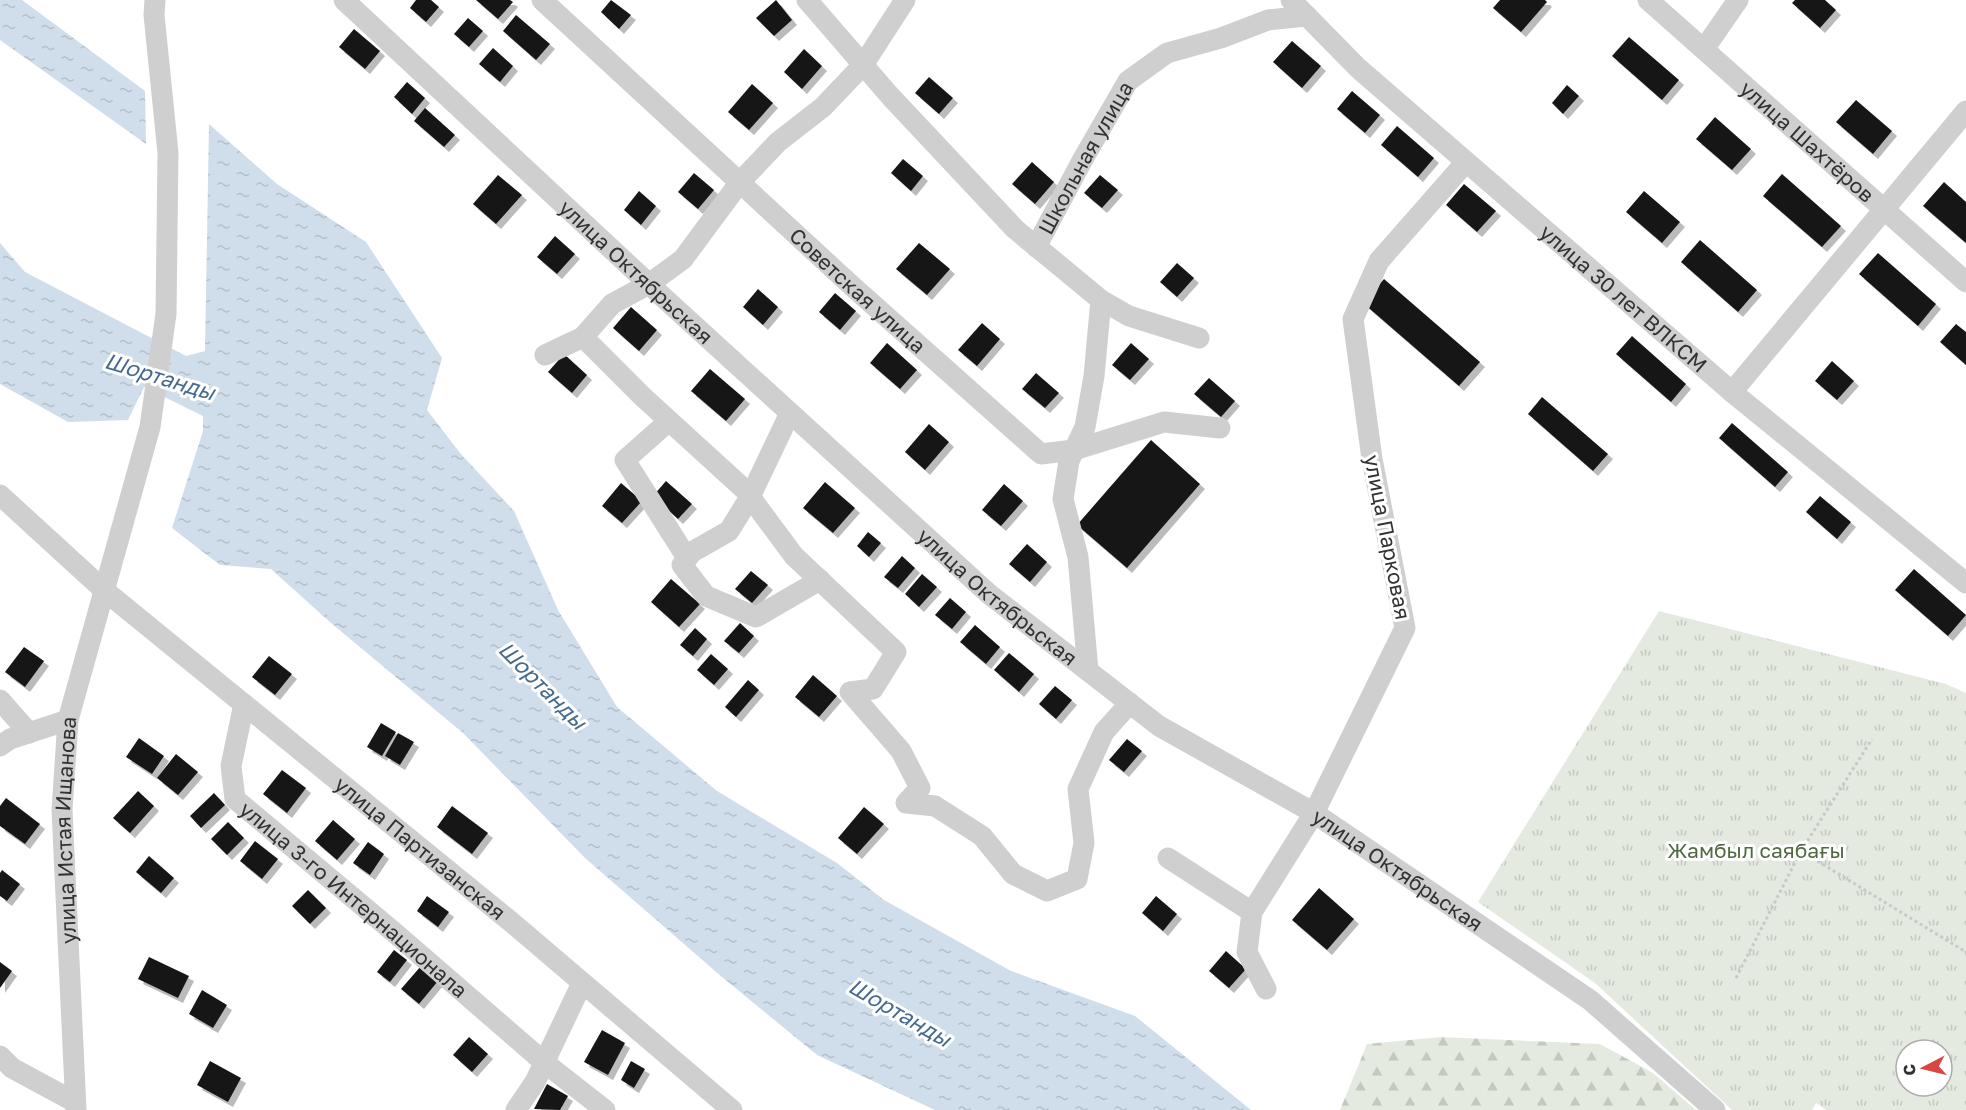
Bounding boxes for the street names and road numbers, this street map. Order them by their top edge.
street label: улица Шахтёров [1735,75,1880,208]
street label: Школьная улица [1032,76,1138,239]
street label: улица Октябрьская [554,194,719,349]
street label: улица 30 лет ВЛКСМ [1535,219,1713,378]
street label: Советская улица [784,222,931,359]
street label: улица Парковая [1359,452,1417,622]
street label: улица Октябрьская [912,522,1083,671]
street label: улица Истая Ищанова [49,716,81,945]
street label: улица Партизанская [329,771,511,925]
street label: улица 3-го Интернационала [234,796,473,1003]
street label: улица Октябрьская [1308,803,1488,937]

